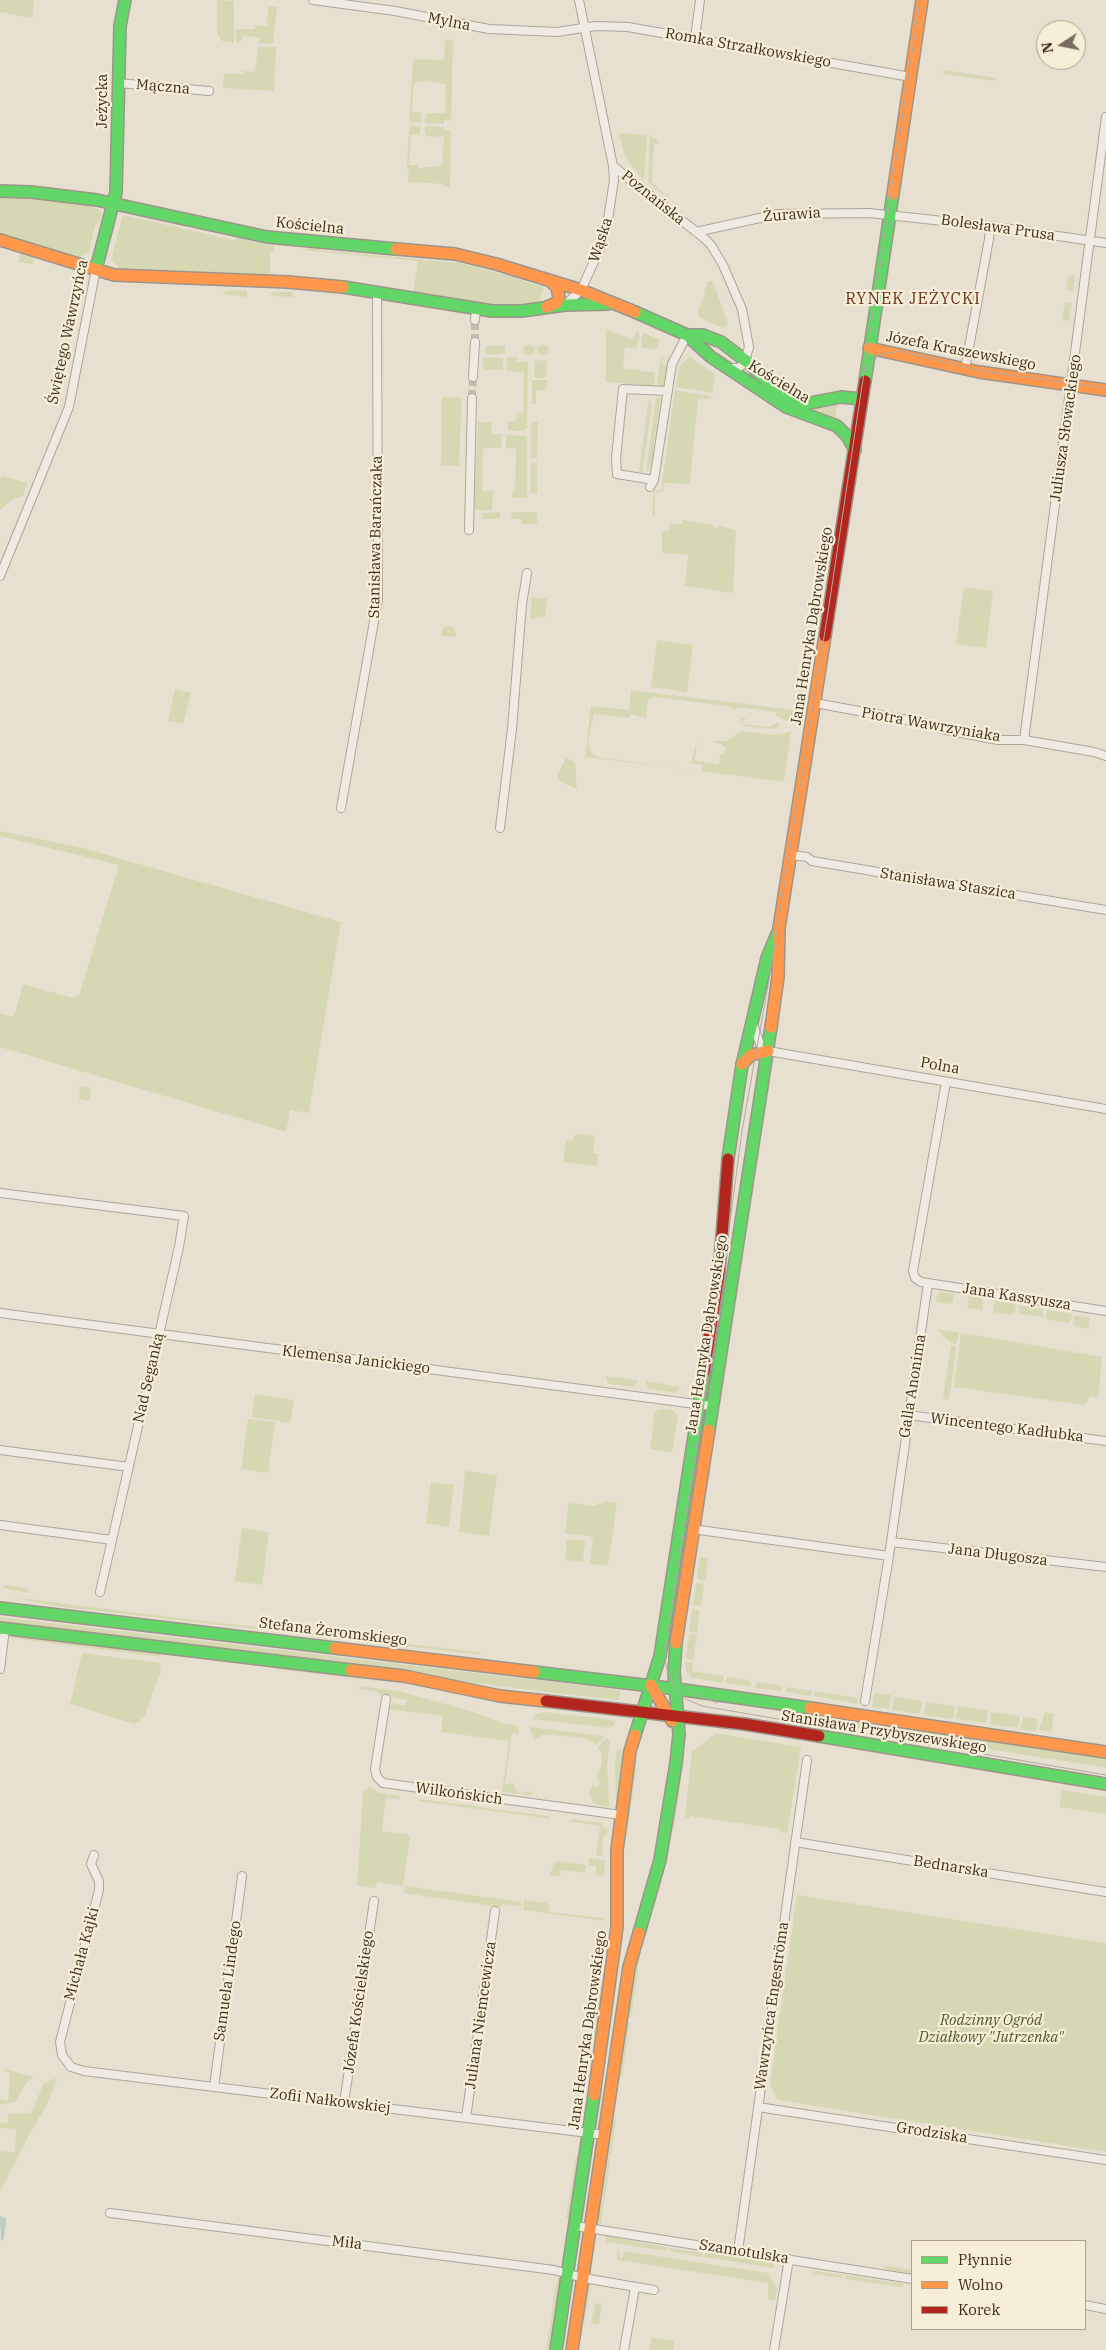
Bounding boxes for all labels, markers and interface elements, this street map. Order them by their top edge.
street label: Mylna [426,9,472,35]
north arrow [1036,20,1086,70]
street label: Romka Strzałkowskiego [664,25,832,71]
text: N [1037,41,1057,55]
street label: Jeżycka [94,74,112,128]
street label: Mączna [135,76,191,98]
street label: Poznańska [618,167,688,229]
street label: Żurawia [762,204,822,226]
street label: Bolesława Prusa [940,211,1056,245]
street label: Kościelna [275,213,345,239]
street label: Wąska [585,215,617,265]
street label: Świętego Wawrzyńca [44,258,92,406]
district label: RYNEK JEŻYCKI [844,289,982,309]
street label: Józefa Kraszewskiego [885,328,1037,374]
street label: Juliusza Słowackiego [1047,353,1085,503]
street label: Kościelna [745,357,813,407]
street label: Stanisława Barańczaka [366,455,386,619]
street label: Jana Henryka Dąbrowskiego [787,525,837,727]
street label: Piotra Wawrzyniaka [860,704,1002,746]
street label: Stanisława Staszica [879,864,1017,904]
street label: Polna [919,1054,961,1078]
street label: Jana Henryka Dąbrowskiego [682,1233,732,1435]
street label: Jana Kassyusza [962,1280,1072,1314]
street label: Nad Seganką [130,1331,168,1425]
street label: Galla Anonima [896,1333,930,1439]
street label: Klemensa Janickiego [281,1342,431,1378]
street label: Wincentego Kadłubka [929,1410,1085,1446]
street label: Jana Długosza [947,1540,1049,1570]
street label: Stefana Żeromskiego [258,1614,408,1650]
street label: Stanisława Przybyszewskiego [780,1707,988,1757]
street label: Wilkońskich [414,1779,504,1809]
street label: Bednarska [912,1852,990,1882]
street label: Michała Kajki [61,1905,103,2003]
street label: Samuela Lindego [211,1919,245,2043]
street label: Wawrzyńca Engeströma [751,1921,793,2091]
street label: Jana Henryka Dąbrowskiego [565,1929,611,2131]
street label: Józefa Kościelskiego [340,1930,378,2074]
street label: Juliana Niemcewicza [462,1940,500,2090]
park label: Rodzinny Ogród Działkowy "Jutrzenka" [918,2012,1064,2047]
street label: Zofii Nałkowskiej [268,2085,392,2117]
street label: Grodziska [895,2118,969,2148]
street label: Miła [331,2232,363,2254]
street label: Szamotulska [698,2236,790,2268]
legend [911,2240,1086,2330]
text: Płynnie [958,2250,1012,2269]
text: Wolno [958,2275,1003,2294]
text: Korek [958,2300,1000,2319]

